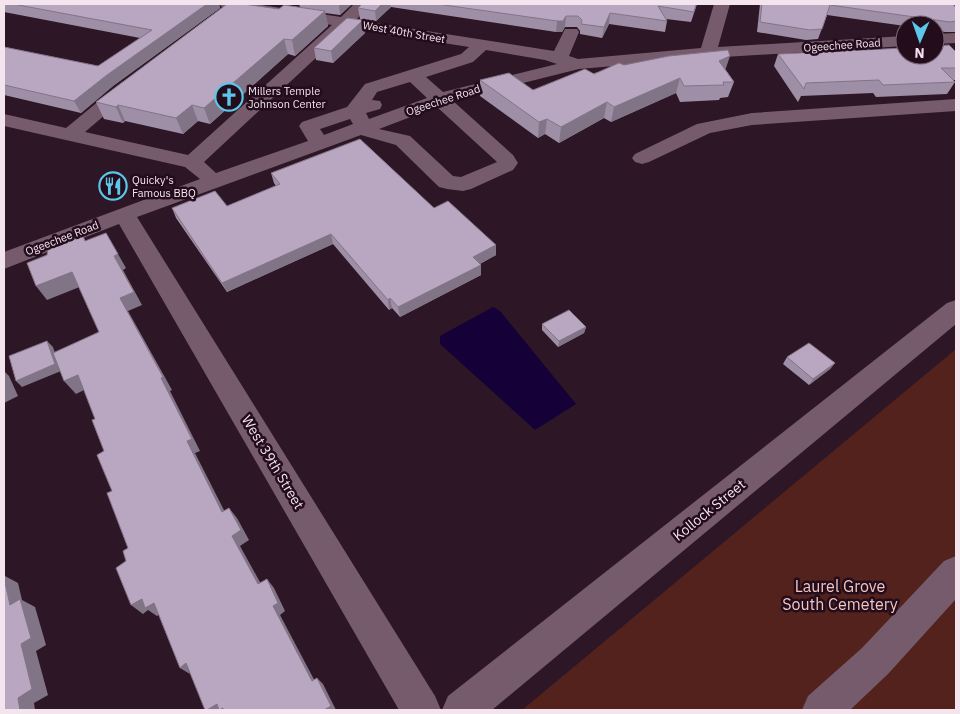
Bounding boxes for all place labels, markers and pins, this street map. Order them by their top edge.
church icon: Millers Temple Johnson Center [214,82,244,112]
place label: Millers Temple Johnson Center [248,84,326,111]
restaurant icon: Quicky's Famous BBQ [98,171,128,201]
place label: Quicky's Famous BBQ [132,173,196,200]

